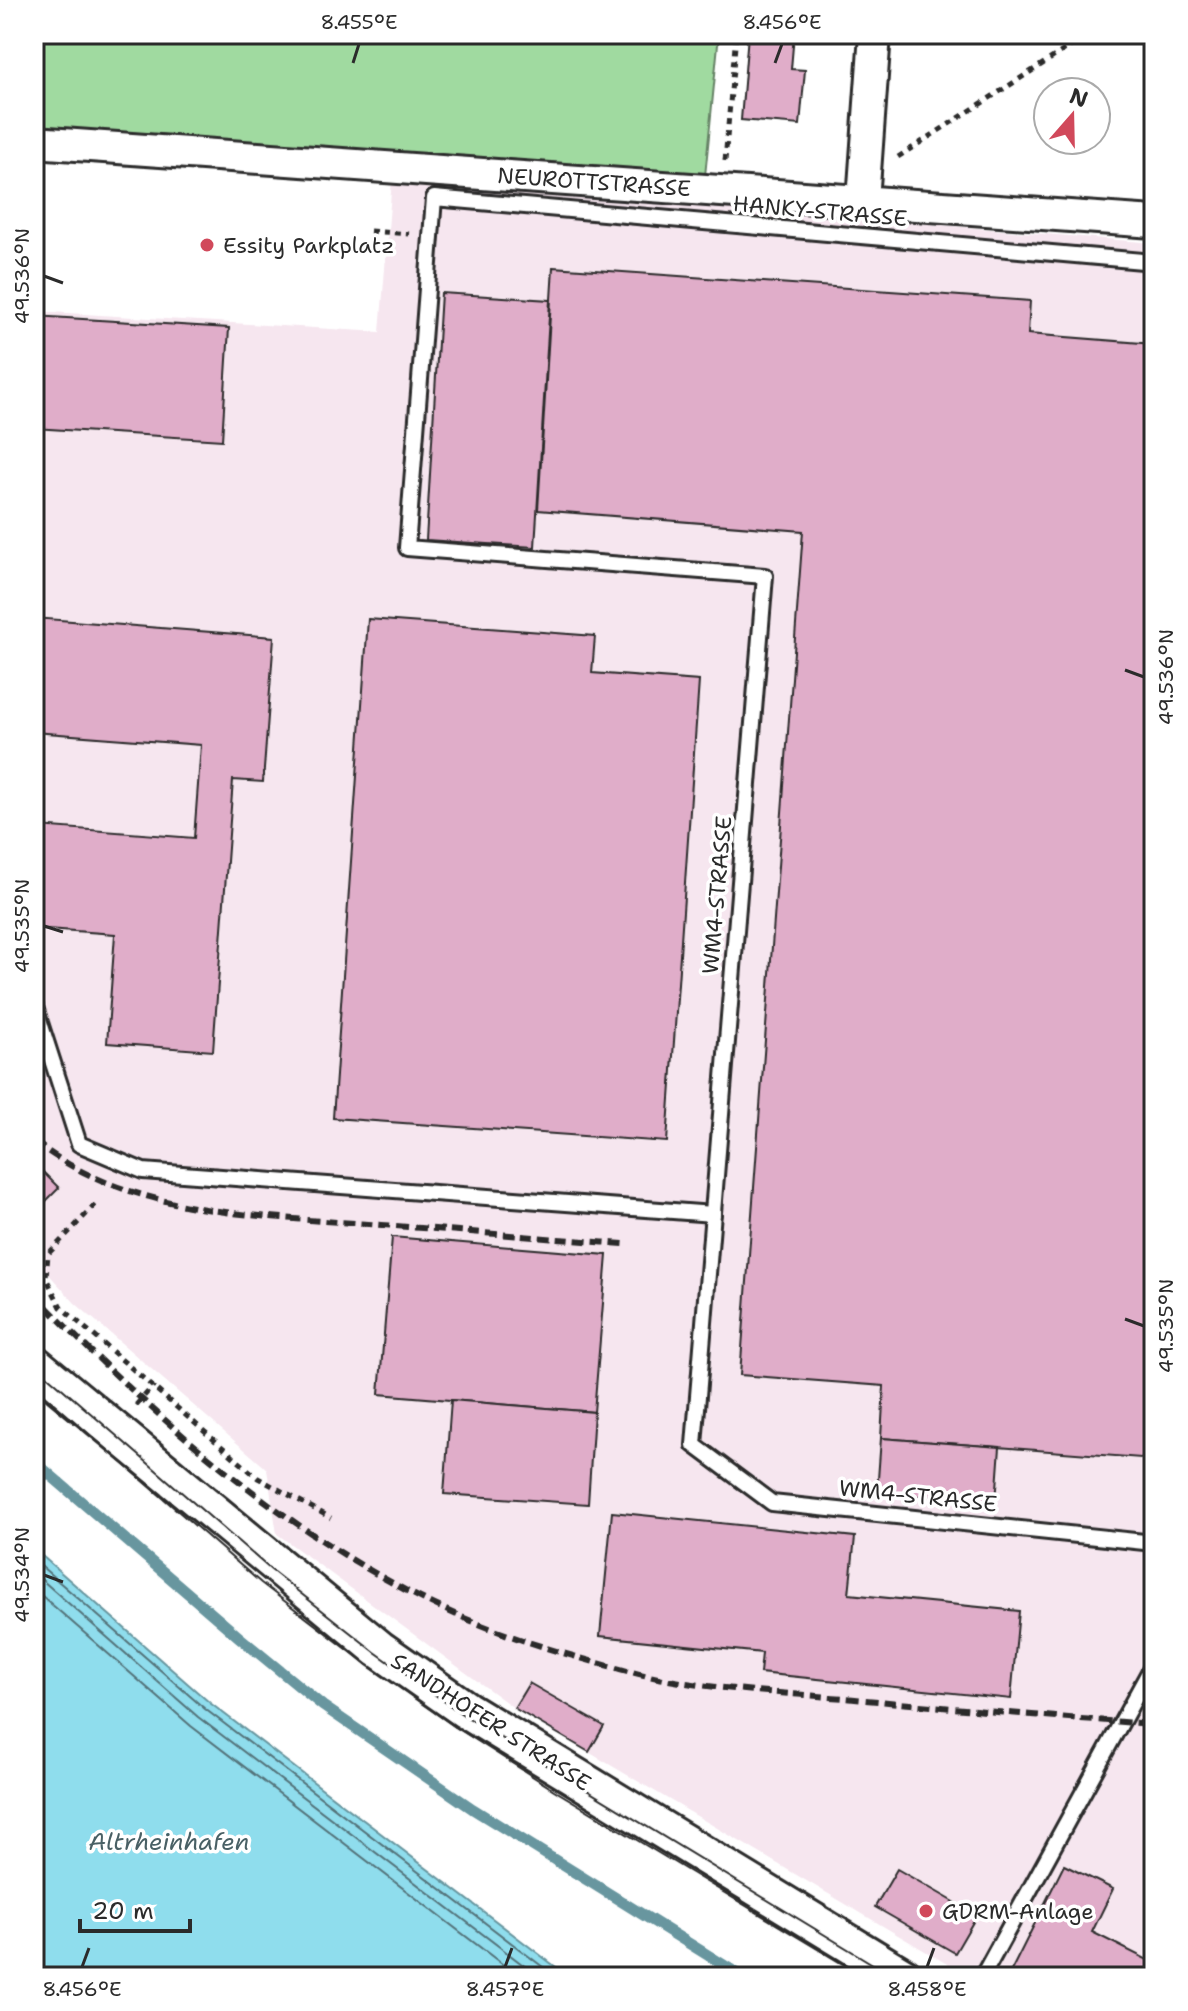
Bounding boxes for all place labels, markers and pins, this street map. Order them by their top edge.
place label: Essity Parkplatz [223,231,394,260]
marker: Essity Parkplatz [198,236,216,254]
place label: GDRM-Anlage [942,1897,1094,1926]
marker: GDRM-Anlage [917,1902,935,1920]

